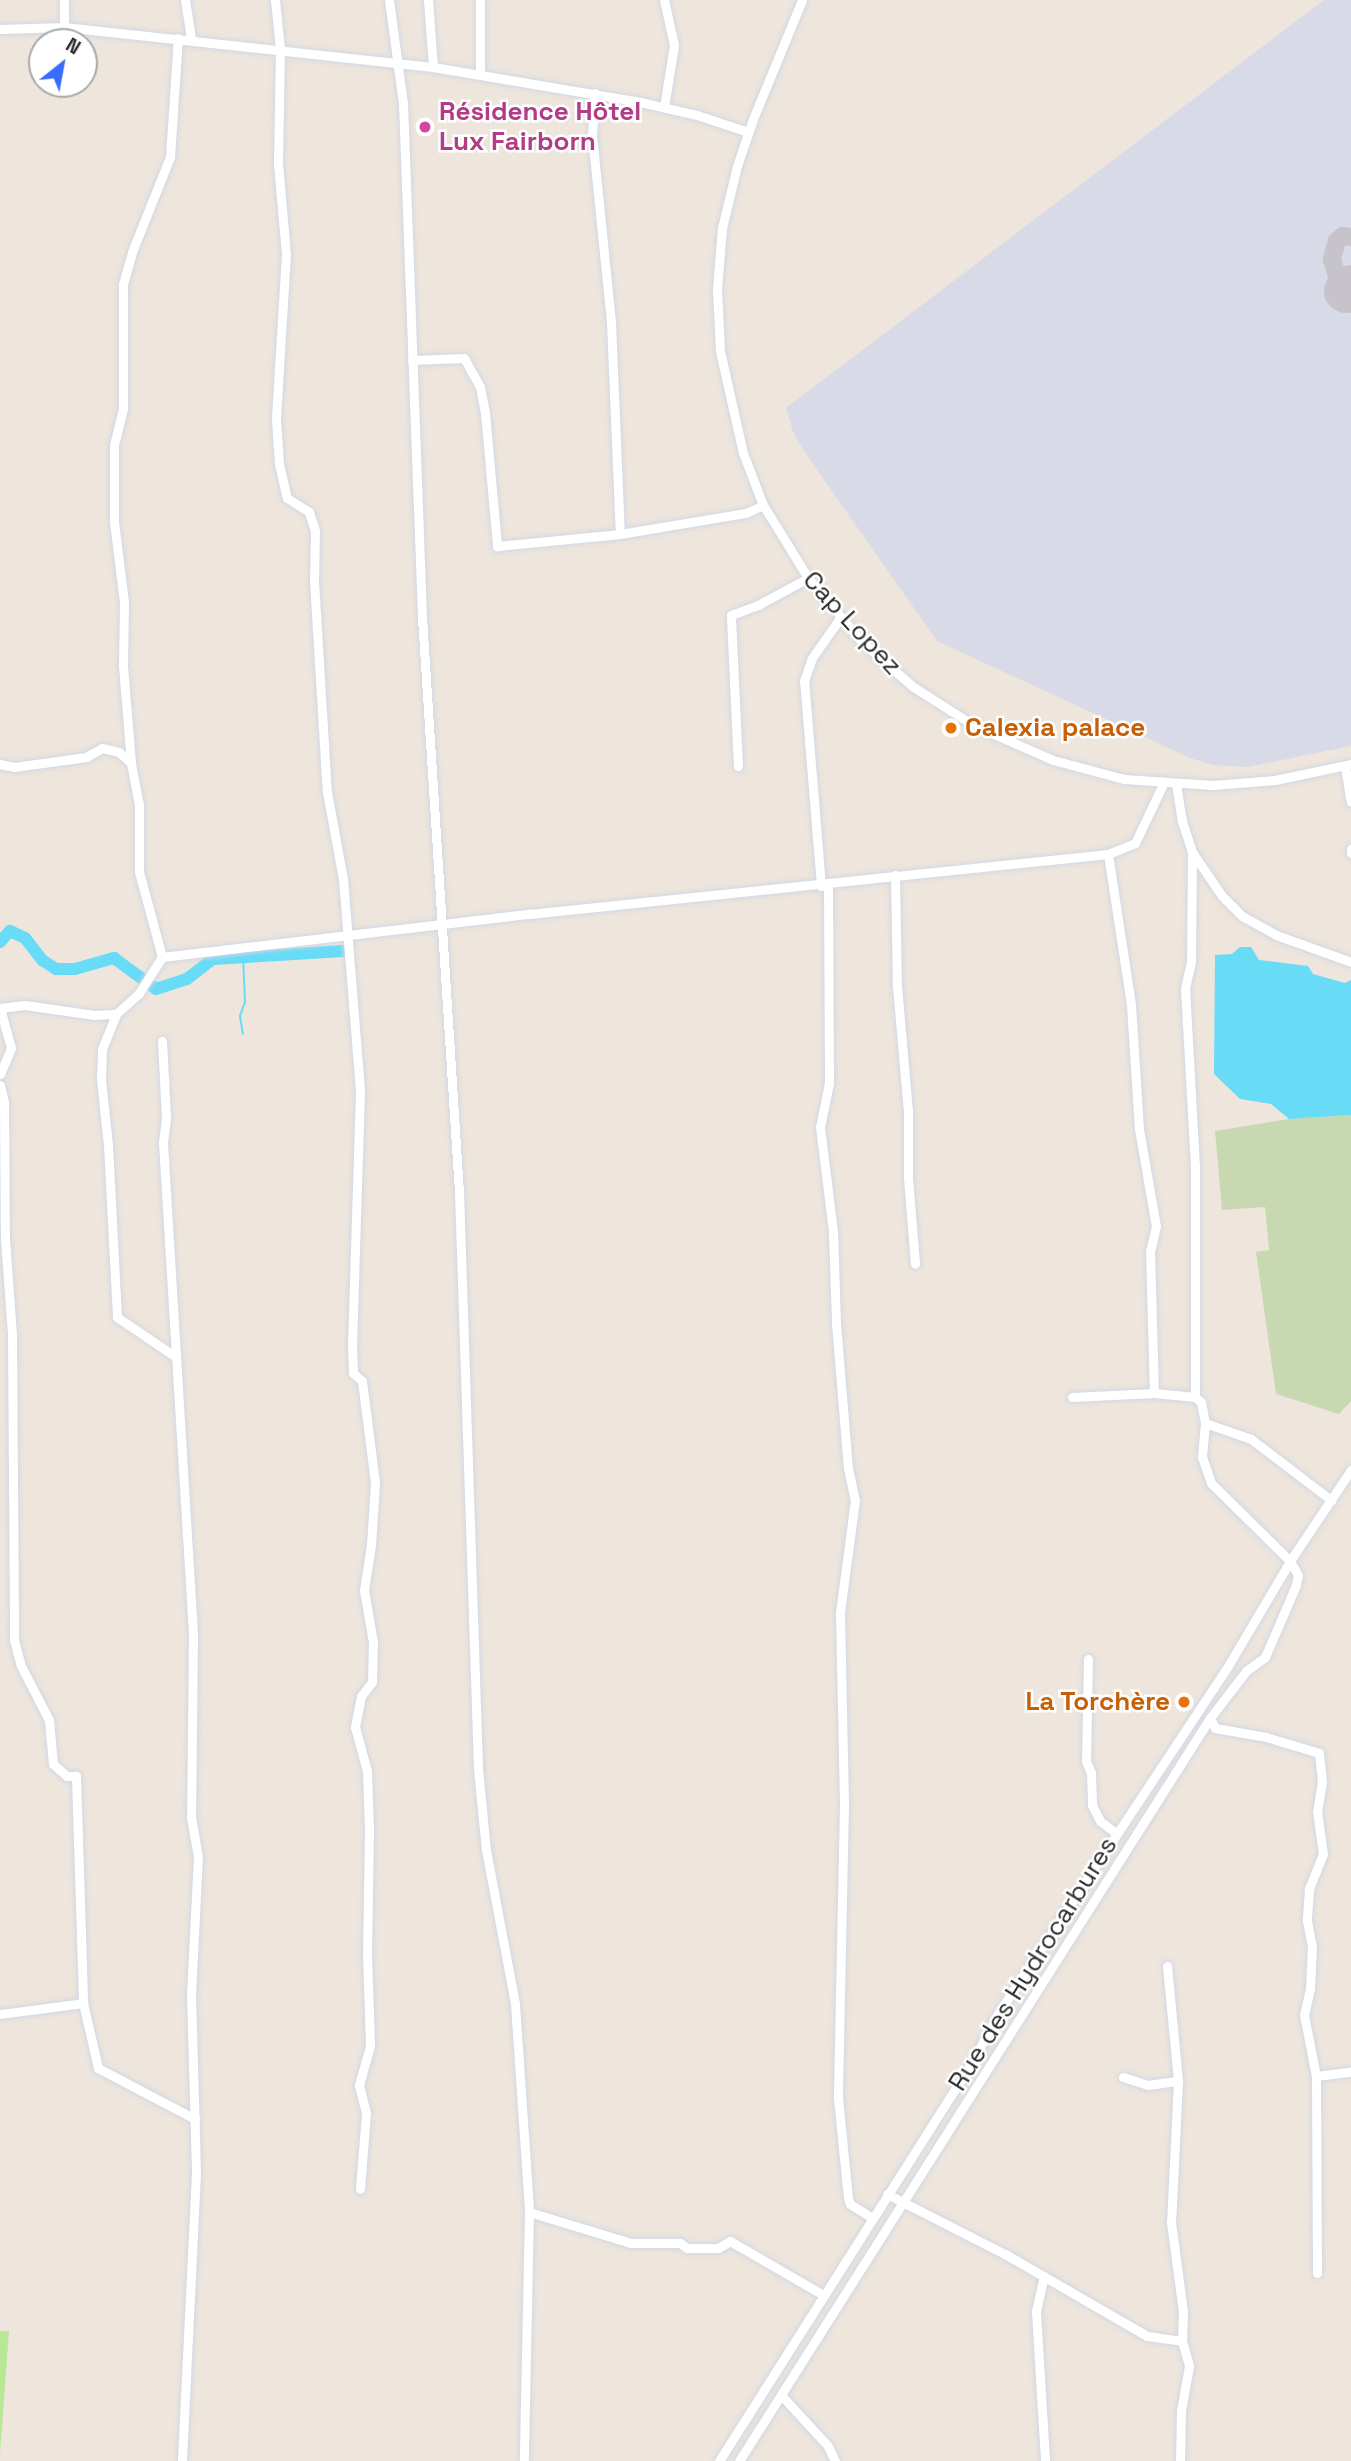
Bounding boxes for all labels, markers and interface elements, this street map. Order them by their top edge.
north arrow [28,28,98,98]
text: N [61,32,85,60]
place label: Résidence Hôtel Lux Fairborn [439,96,641,158]
marker: Résidence Hôtel Lux Fairborn [417,119,433,135]
street label: Cap Lopez [796,565,908,681]
place label: Calexia palace [965,712,1145,744]
marker: Calexia palace [943,720,959,736]
place label: La Torchère [1025,1686,1170,1718]
marker: La Torchère [1176,1694,1192,1710]
street label: Rue des Hydrocarbures [942,1831,1124,2097]

